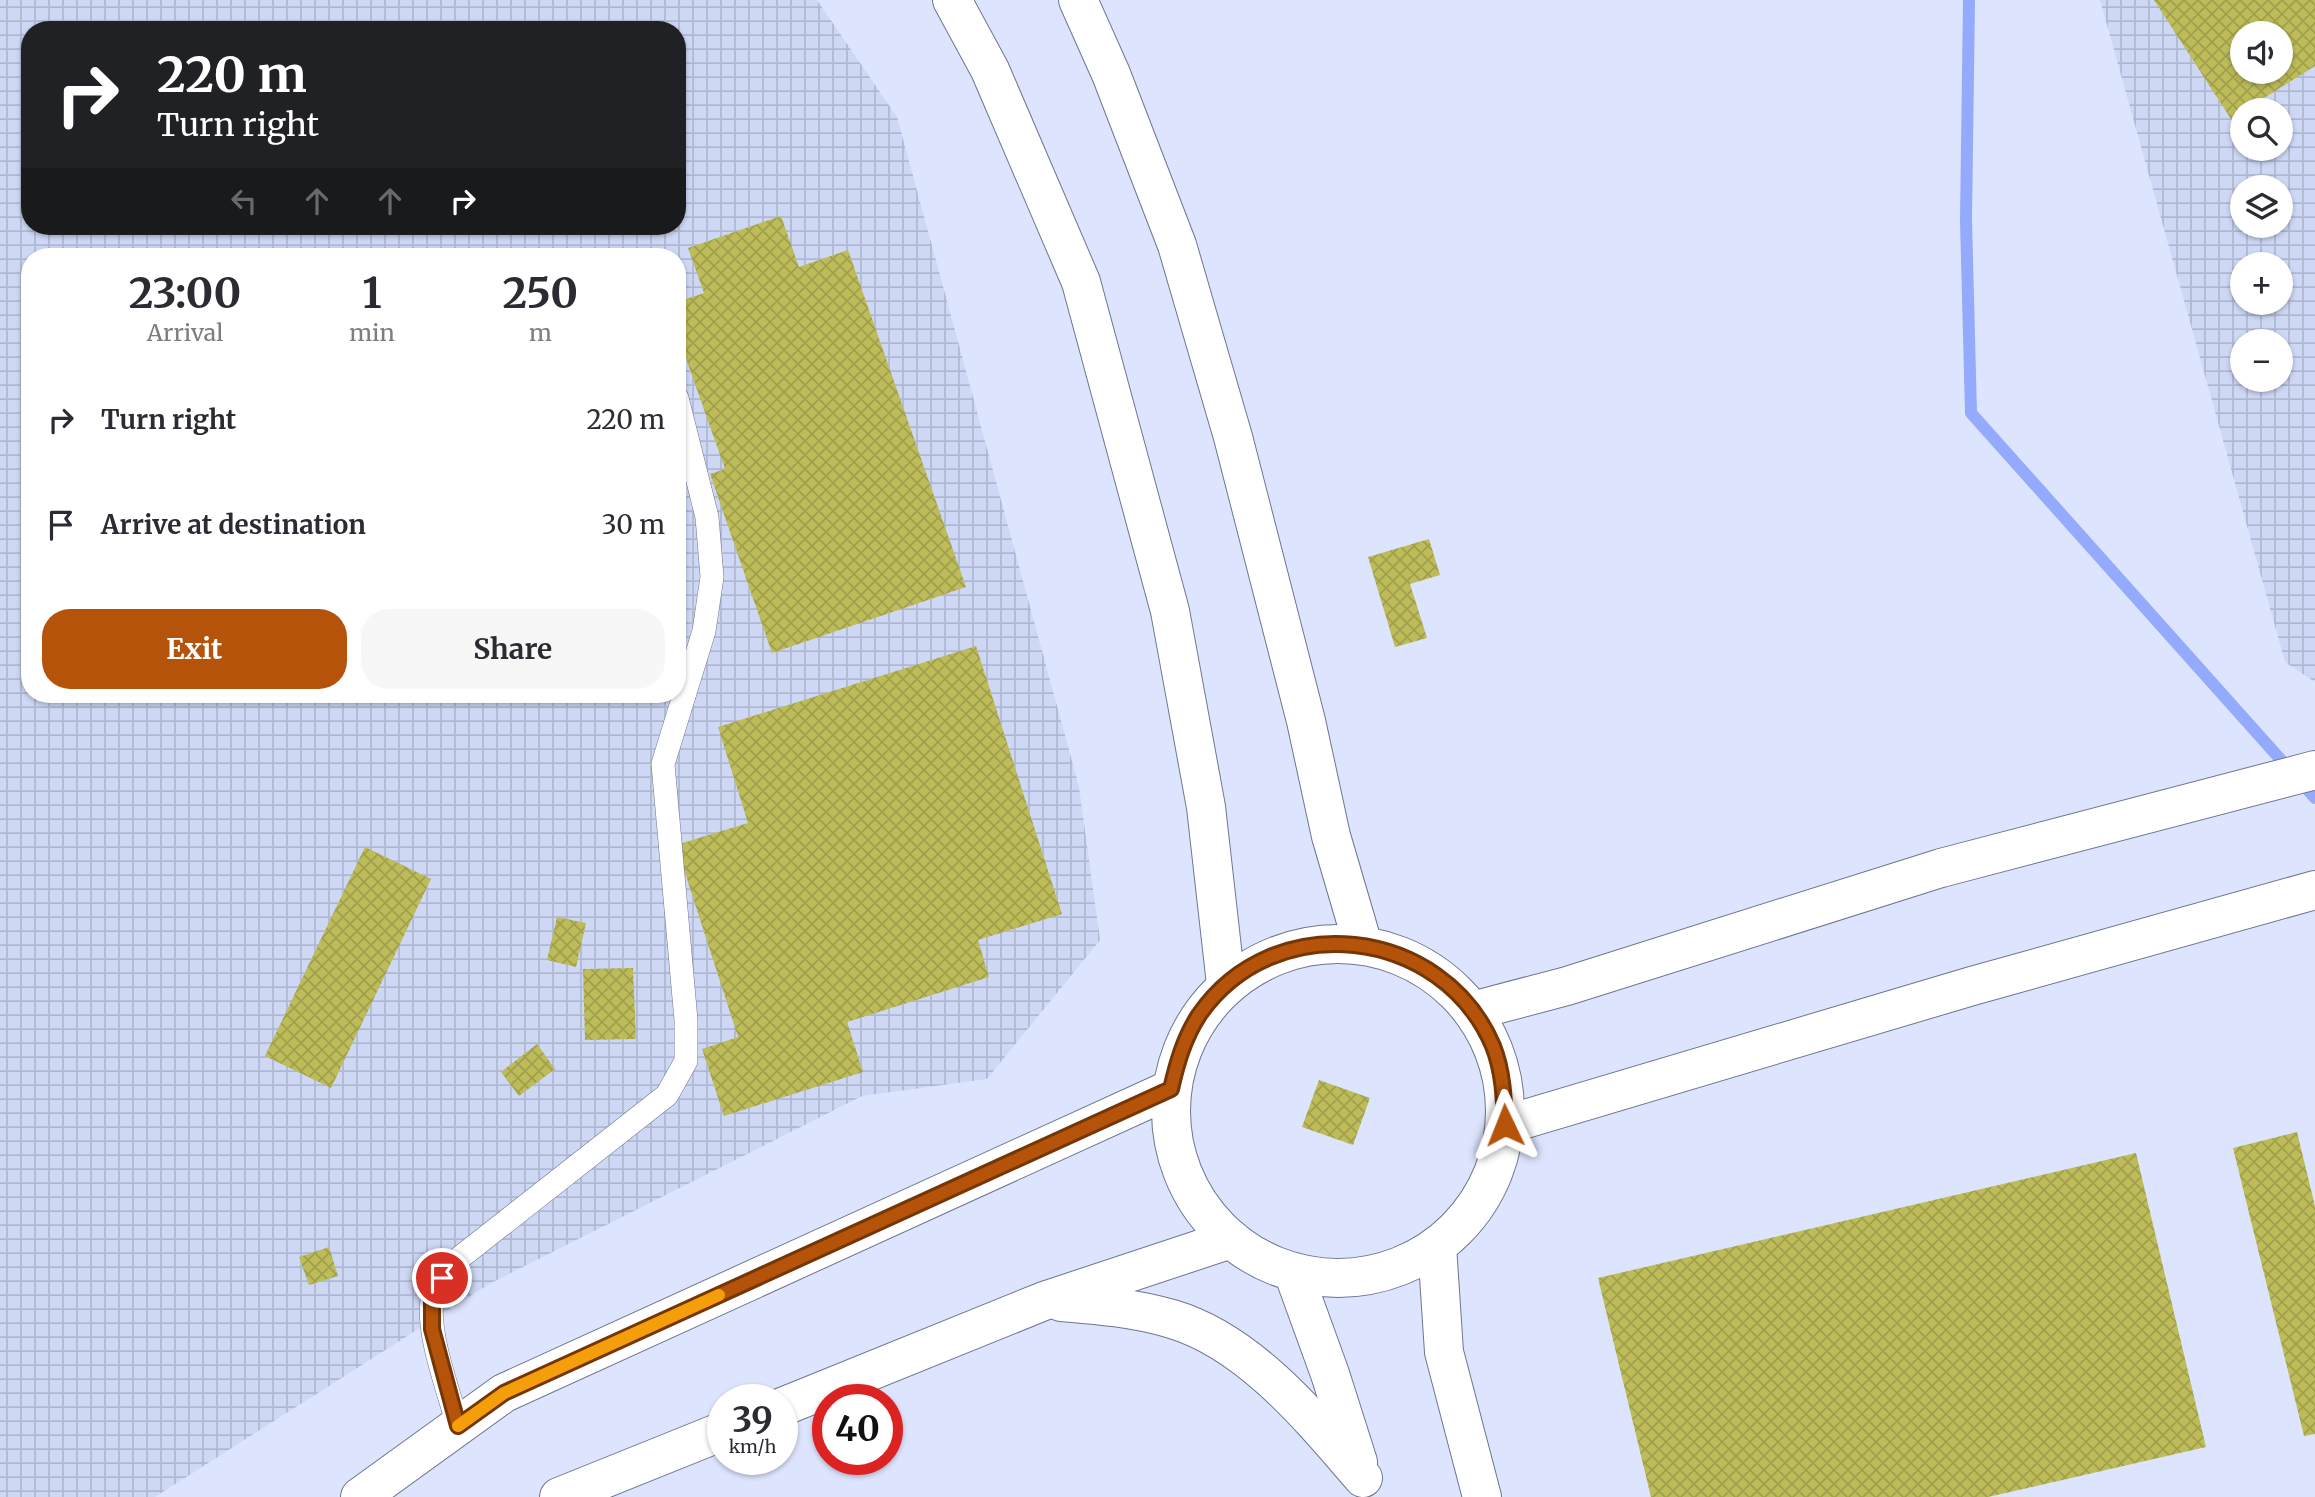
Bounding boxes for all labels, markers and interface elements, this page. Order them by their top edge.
map controls [2230,21,2293,392]
button: sound [2230,21,2293,84]
text: 220 m [157,44,307,105]
icon: right [42,49,133,140]
button: search [2230,98,2293,161]
text: Turn right [157,105,319,145]
button: layers [2230,175,2293,238]
icon: left [225,182,263,220]
icon: ahead [298,182,336,220]
icon: ahead [371,182,409,220]
icon: right [444,182,482,220]
button: + [2230,252,2293,315]
text: 23:00 [129,267,241,319]
text: 1 [362,267,382,319]
text: 250 [503,267,578,319]
text: Arrival [147,318,224,347]
text: min [349,318,395,347]
text: m [529,318,552,347]
button: − [2230,329,2293,392]
icon: right [42,401,80,439]
text: Turn right [101,403,236,436]
text: 220 m [586,403,665,436]
icon: arrive [42,506,80,544]
text: Arrive at destination [101,508,366,541]
text: 30 m [602,508,665,541]
button: Exit [42,609,347,689]
button: Share [361,609,665,689]
position arrow [1468,1088,1542,1162]
pin [412,1248,472,1308]
icon: arrive [423,1259,461,1297]
speed limit sign: 40 [812,1384,903,1475]
text: 39 [732,1398,773,1442]
text: km/h [729,1435,776,1458]

